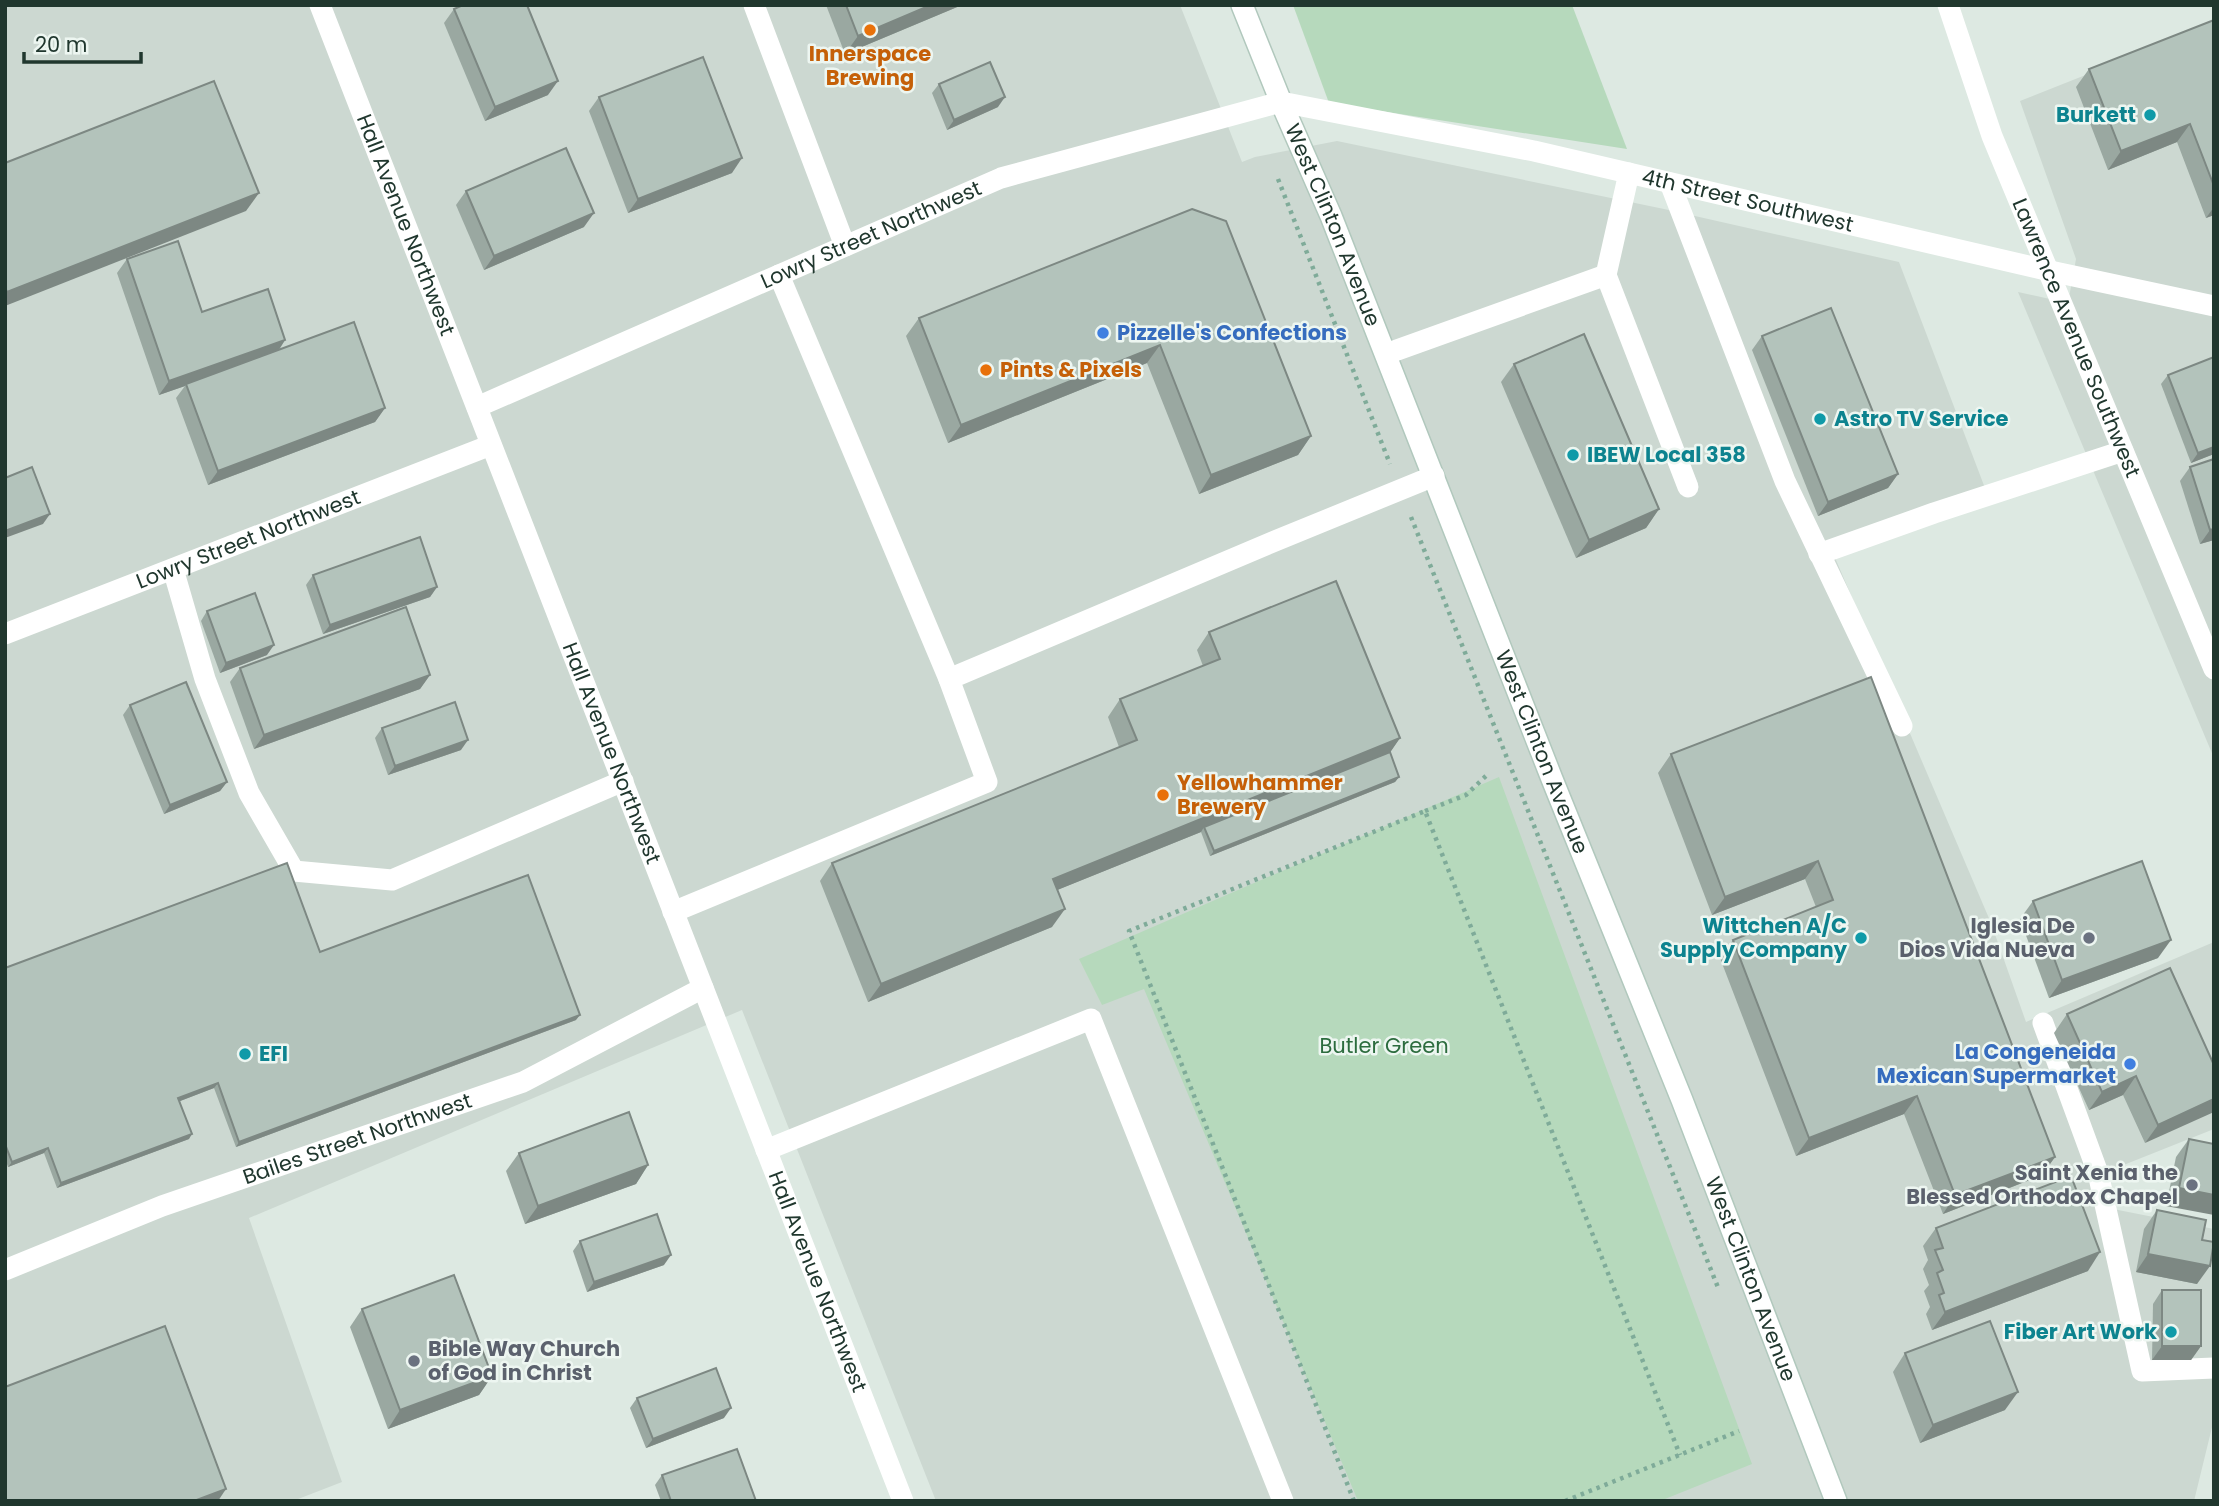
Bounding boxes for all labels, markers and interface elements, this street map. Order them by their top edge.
scale bar [24,21,142,65]
marker: Innerspace Brewing [862,22,878,38]
text: 20 m [35,30,88,59]
place label: Innerspace Brewing [809,39,931,92]
place label: Burkett [2056,100,2136,129]
marker: Burkett [2142,107,2158,123]
street label: Hall Avenue Northwest [350,110,462,340]
street label: West Clinton Avenue [1278,119,1388,330]
street label: 4th Street Southwest [1639,162,1856,239]
street label: Lowry Street Northwest [756,173,986,295]
street label: Lawrence Avenue Southwest [2006,194,2148,482]
place label: Pizzelle's Confections [1117,318,1347,347]
marker: Pizzelle's Confections [1095,325,1111,341]
place label: Pints & Pixels [1000,355,1142,384]
marker: Pints & Pixels [978,362,994,378]
place label: Astro TV Service [1834,404,2009,433]
marker: Astro TV Service [1812,411,1828,427]
place label: IBEW Local 358 [1587,440,1746,469]
marker: IBEW Local 358 [1565,447,1581,463]
street label: Lowry Street Northwest [132,482,364,596]
street label: Hall Avenue Northwest [556,638,668,868]
street label: West Clinton Avenue [1489,646,1596,858]
place label: Yellowhammer Brewery [1177,768,1343,821]
marker: Yellowhammer Brewery [1155,787,1171,803]
place label: Wittchen A/C Supply Company [1660,911,1848,964]
place label: Iglesia De Dios Vida Nueva [1899,911,2075,964]
marker: Wittchen A/C Supply Company [1853,930,1869,946]
marker: Iglesia De Dios Vida Nueva [2081,930,2097,946]
park label: Butler Green [1319,1031,1449,1060]
place label: La Congeneida Mexican Supermarket [1876,1037,2116,1090]
place label: EFI [259,1039,288,1068]
marker: EFI [237,1046,253,1062]
marker: La Congeneida Mexican Supermarket [2122,1056,2138,1072]
street label: Bailes Street Northwest [239,1086,475,1191]
place label: Saint Xenia the Blessed Orthodox Chapel [1906,1158,2178,1211]
street label: Hall Avenue Northwest [762,1166,874,1396]
street label: West Clinton Avenue [1699,1172,1804,1385]
marker: Saint Xenia the Blessed Orthodox Chapel [2184,1177,2200,1193]
place label: Fiber Art Work [2004,1317,2157,1346]
marker: Fiber Art Work [2163,1324,2179,1340]
place label: Bible Way Church of God in Christ [428,1334,620,1387]
marker: Bible Way Church of God in Christ [406,1353,422,1369]

